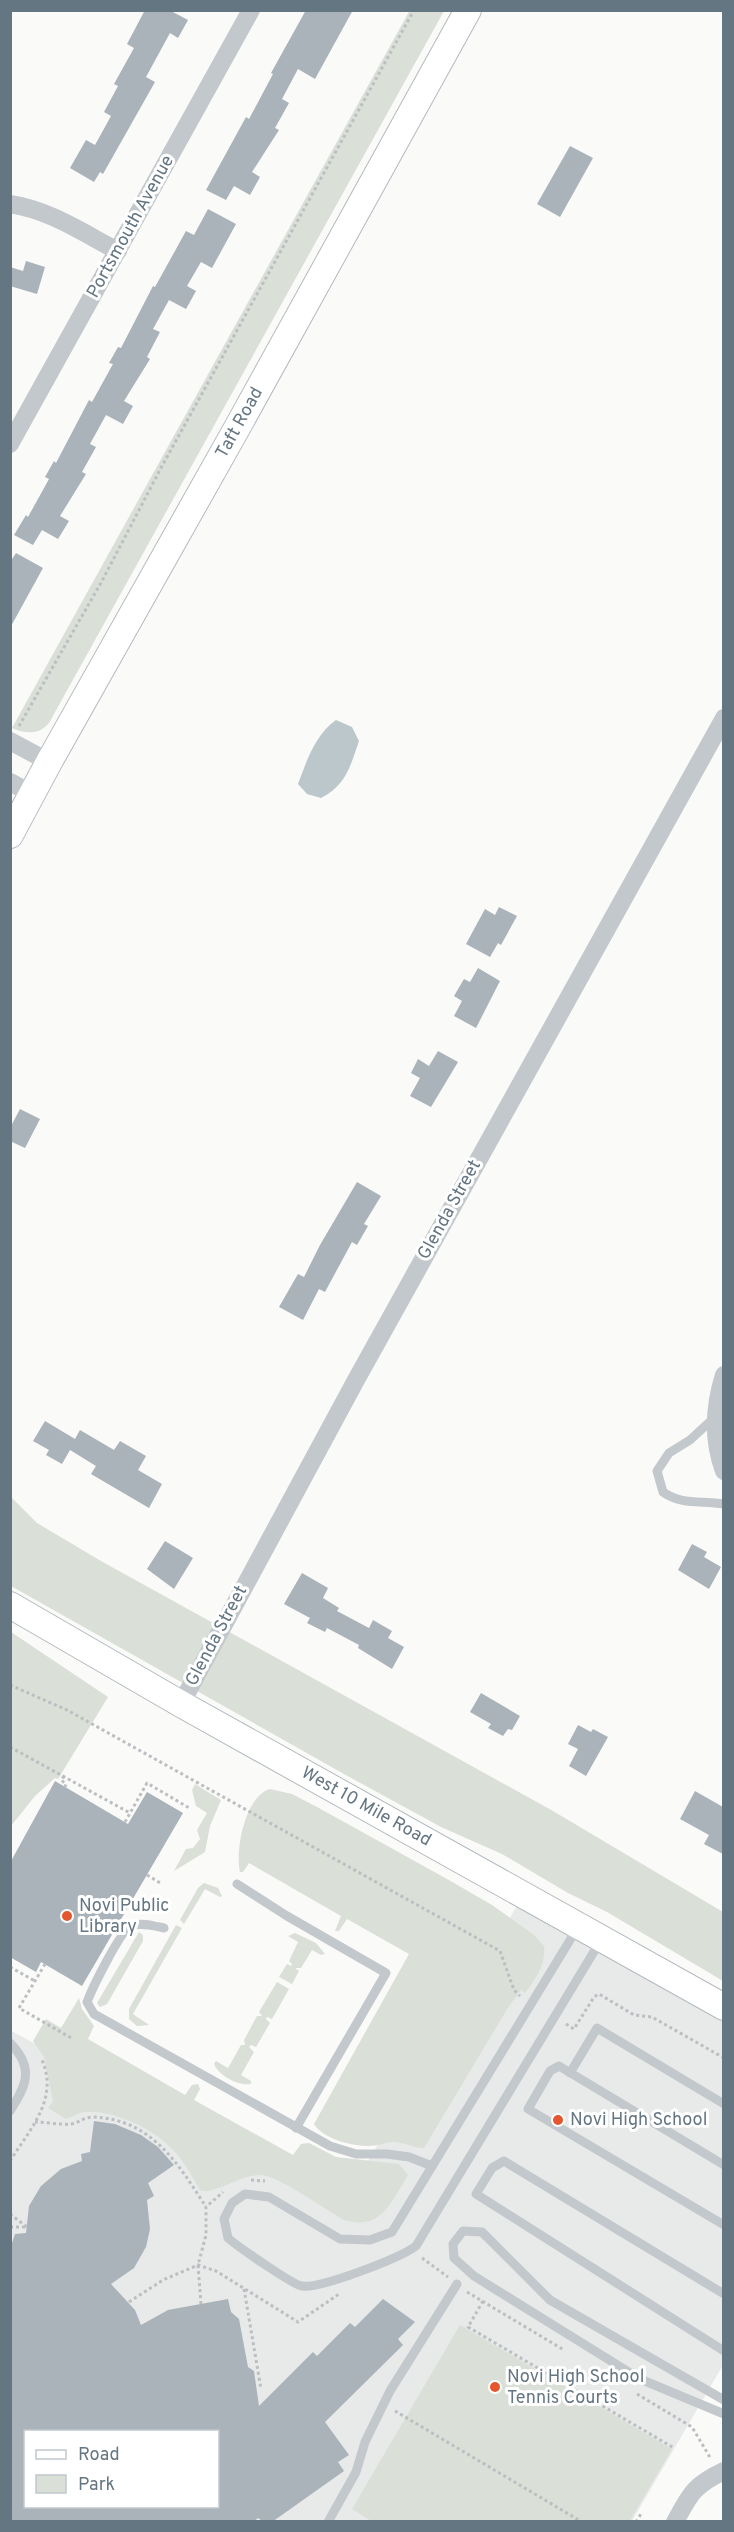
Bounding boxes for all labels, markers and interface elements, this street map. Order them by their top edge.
street label: Portsmouth Avenue [82,152,180,302]
street label: Taft Road [211,383,269,463]
street label: Glenda Street [413,1156,487,1264]
street label: Glenda Street [181,1582,253,1690]
street label: West 10 Mile Road [297,1762,435,1852]
place label: Novi Public Library [79,1895,169,1939]
marker: Novi Public Library [60,1909,74,1923]
place label: Novi High School [570,2109,707,2132]
marker: Novi High School [551,2113,565,2127]
place label: Novi High School Tennis Courts [507,2366,644,2410]
marker: Novi High School Tennis Courts [488,2380,502,2394]
legend [24,2430,219,2508]
text: Road [78,2444,120,2467]
text: Park [78,2474,115,2497]

